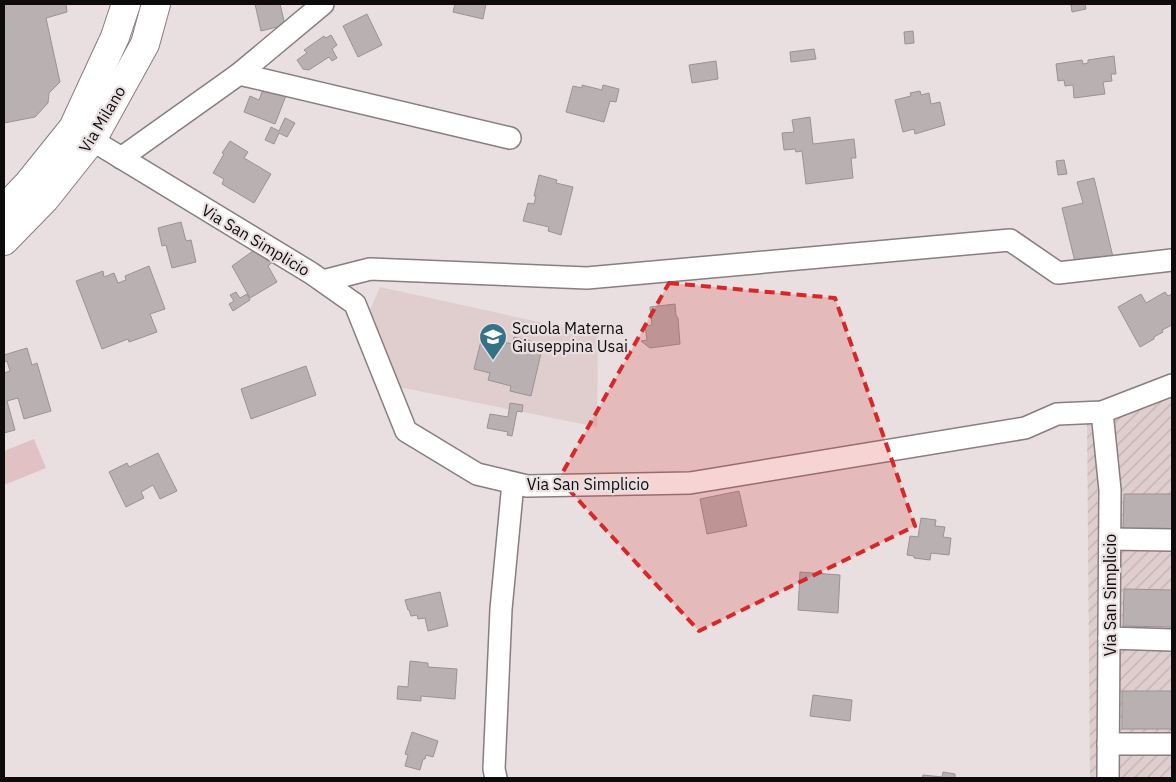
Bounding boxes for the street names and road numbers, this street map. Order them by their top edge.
street label: Via Milano [74,82,130,156]
street label: Via San Simplicio [198,200,314,280]
street label: Via San Simplicio [527,474,649,494]
street label: Via San Simplicio [1100,534,1120,656]

